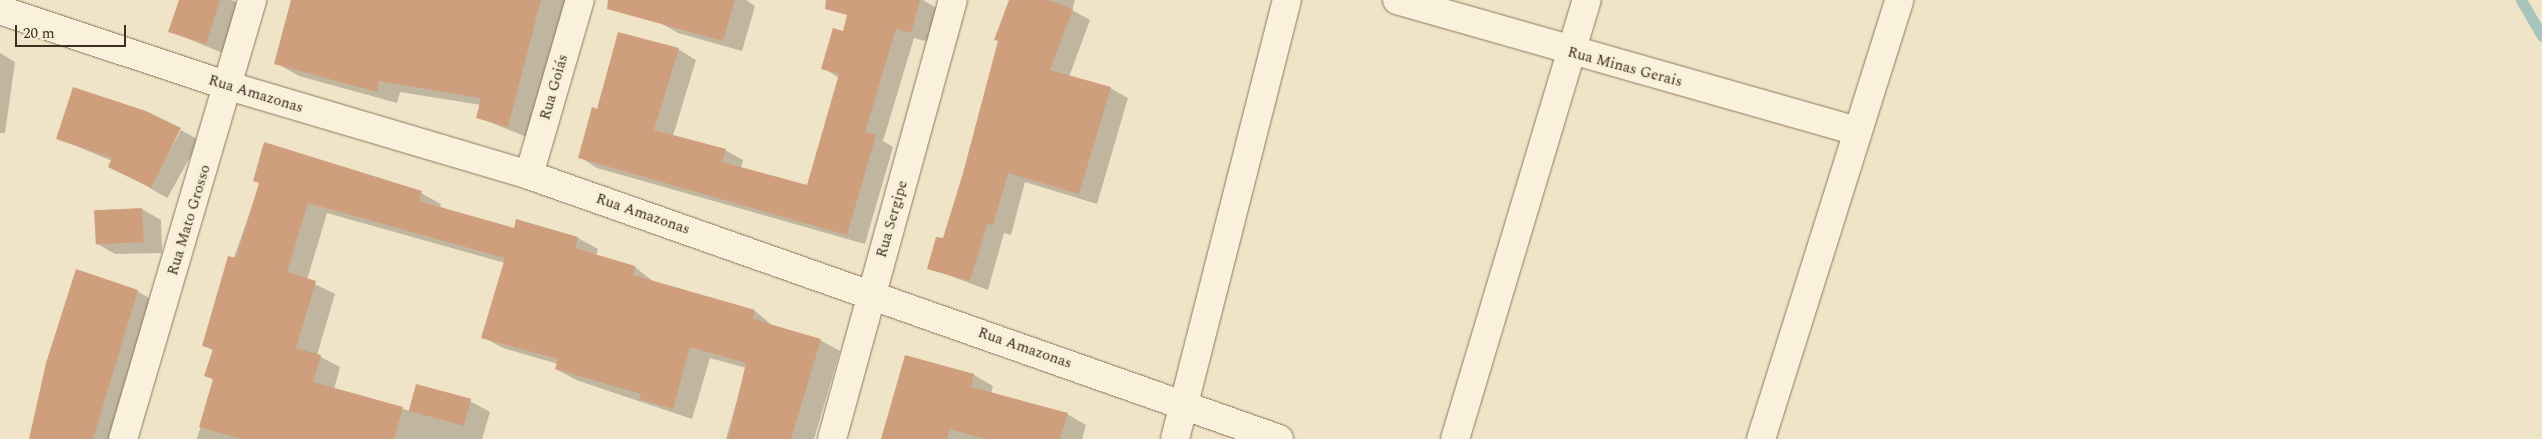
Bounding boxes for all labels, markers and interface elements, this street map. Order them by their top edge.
scale bar [18,15,129,47]
text: 20 m [23,22,55,45]
street label: Rua Minas Gerais [1566,43,1684,91]
street label: Rua Goiás [536,52,572,122]
street label: Rua Amazonas [206,71,306,117]
street label: Rua Mato Grosso [164,162,214,278]
street label: Rua Sergipe [872,178,912,260]
street label: Rua Amazonas [594,189,692,239]
street label: Rua Amazonas [976,323,1074,373]

